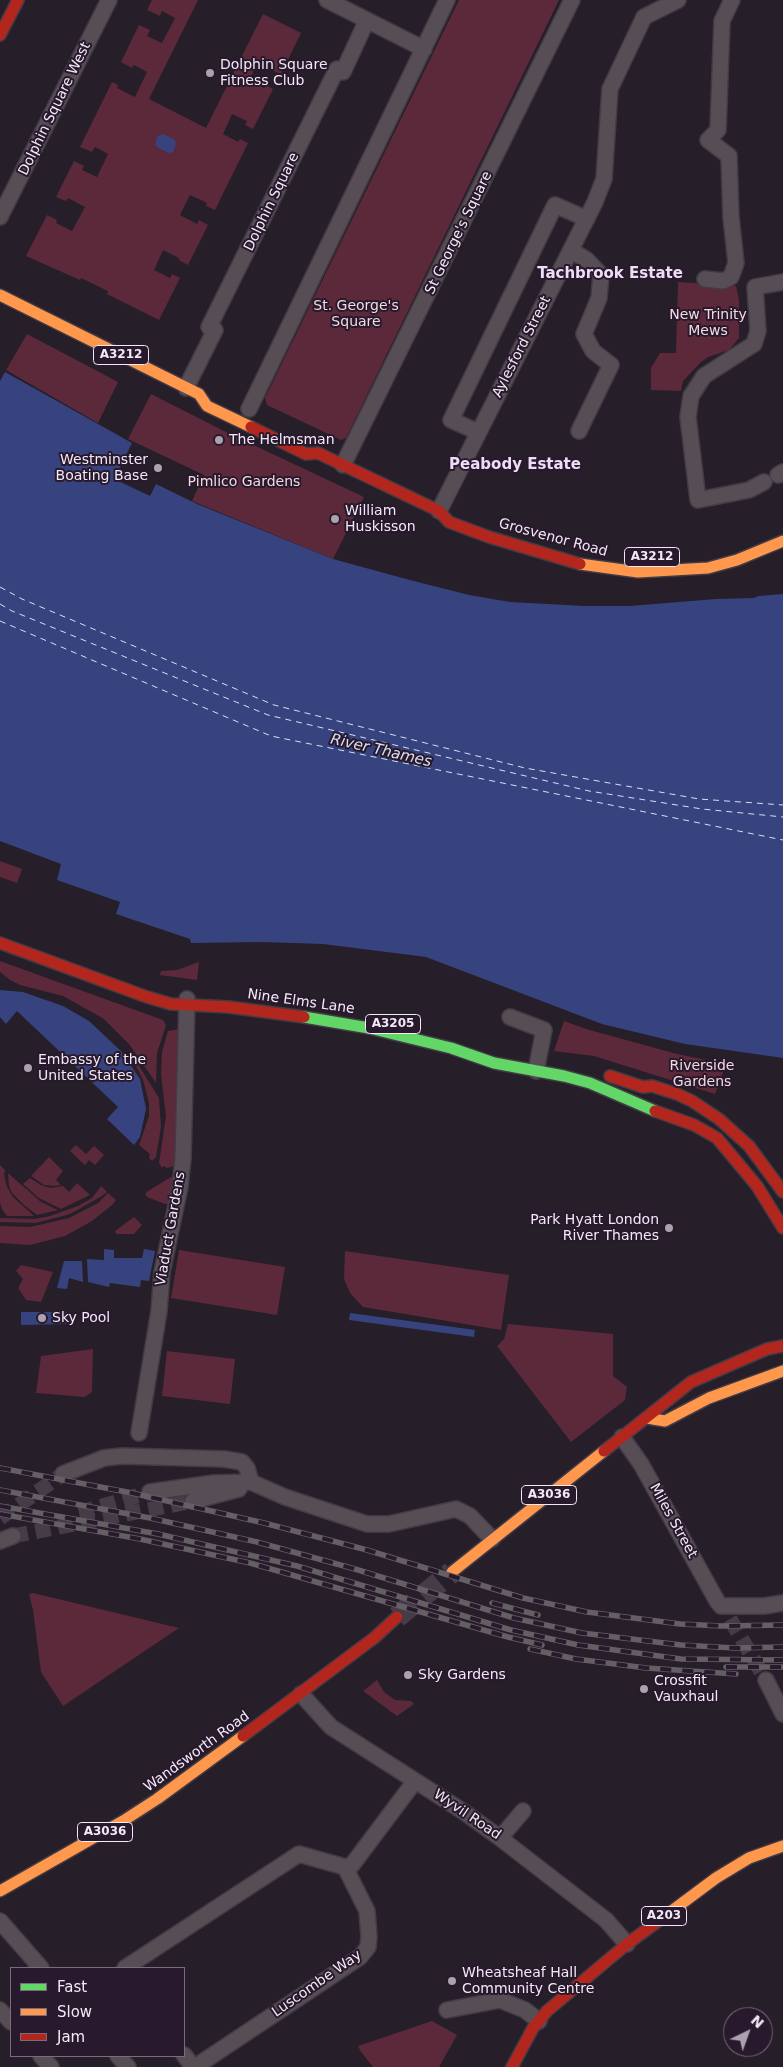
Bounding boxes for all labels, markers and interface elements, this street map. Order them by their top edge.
street label: Dolphin Square West [15,40,95,178]
place label: Dolphin Square Fitness Club [220,57,327,90]
marker: Dolphin Square Fitness Club [204,67,216,79]
street label: Dolphin Square [241,150,303,254]
street label: St George's Square [422,169,496,297]
district label: Tachbrook Estate [537,265,683,283]
street label: Aylesford Street [489,293,555,401]
park label: St. George's Square [313,298,399,331]
park label: New Trinity Mews [669,307,747,340]
road number: A3212 [94,346,148,364]
place label: The Helmsman [229,432,335,448]
marker: The Helmsman [213,434,225,446]
place label: Westminster Boating Base [56,452,148,484]
district label: Peabody Estate [449,456,581,474]
marker: Westminster Boating Base [152,462,164,474]
park label: Pimlico Gardens [188,474,300,490]
place label: William Huskisson [345,503,416,536]
marker: William Huskisson [329,513,341,525]
street label: Grosvenor Road [497,515,609,561]
road number: A3212 [624,548,680,566]
water label: River Thames [329,731,433,771]
street label: Nine Elms Lane [246,986,356,1018]
road number: A3205 [366,1014,420,1034]
place label: Embassy of the United States [38,1052,146,1084]
park label: Riverside Gardens [670,1058,734,1090]
marker: Embassy of the United States [22,1062,34,1074]
street label: Viaduct Gardens [153,1171,189,1287]
place label: Park Hyatt London River Thames [530,1212,659,1244]
marker: Park Hyatt London River Thames [663,1222,675,1234]
place label: Sky Pool [52,1310,110,1326]
marker: Sky Pool [36,1312,48,1324]
street label: Miles Street [646,1481,700,1561]
road number: A3036 [522,1486,576,1504]
place label: Sky Gardens [418,1667,506,1683]
marker: Sky Gardens [402,1669,414,1681]
place label: Crossfit Vauxhaul [654,1673,718,1705]
marker: Crossfit Vauxhaul [638,1683,650,1695]
street label: Wandsworth Road [141,1708,253,1796]
street label: Wyvil Road [430,1786,504,1844]
road number: A3036 [78,1822,132,1841]
road number: A203 [642,1906,686,1925]
street label: Luscombe Way [269,1947,365,2021]
place label: Wheatsheaf Hall Community Centre [462,1965,594,1998]
legend [10,1967,185,2057]
marker: Wheatsheaf Hall Community Centre [446,1975,458,1987]
text: Fast [57,1978,87,1996]
text: Slow [57,2003,92,2021]
north arrow [723,2007,773,2057]
text: N [748,2012,767,2031]
text: Jam [57,2028,85,2046]

